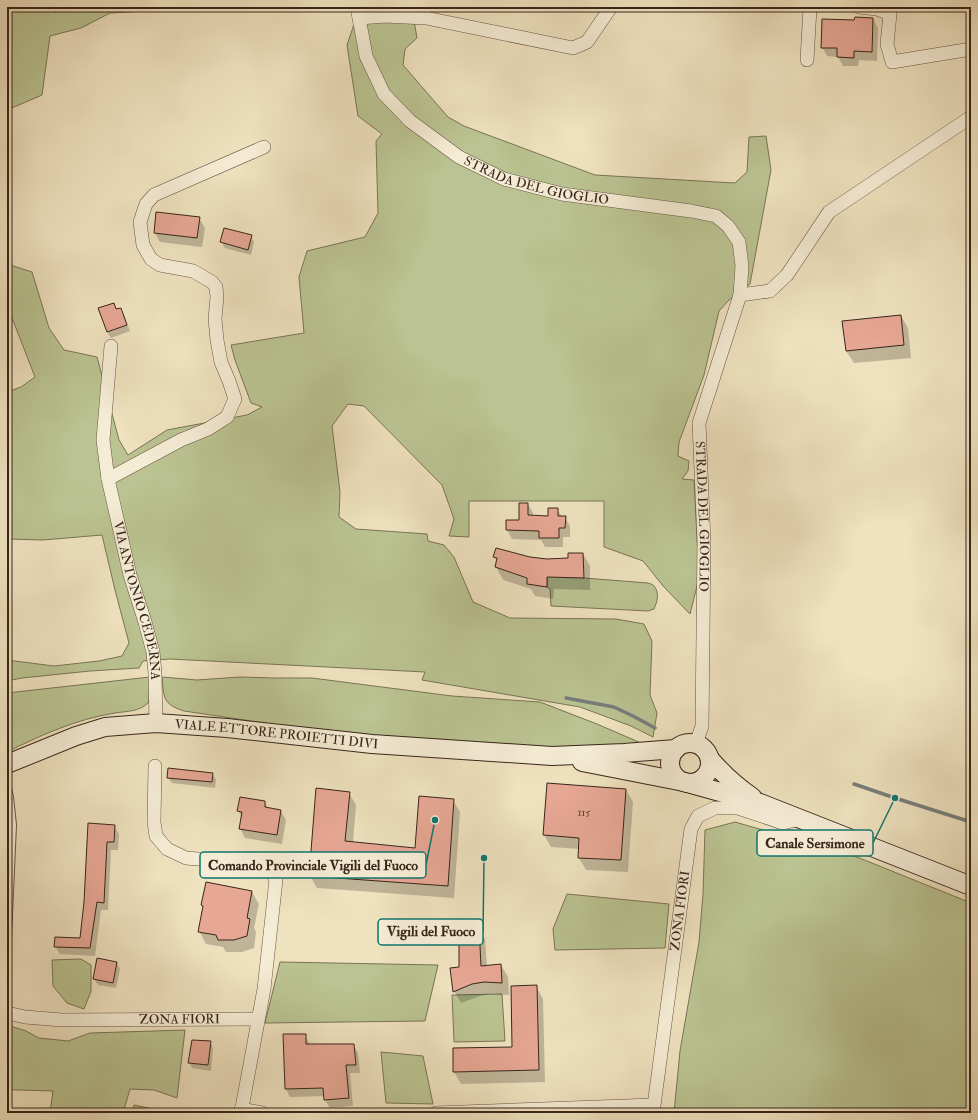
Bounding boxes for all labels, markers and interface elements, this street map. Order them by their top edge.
street label: STRADA DEL GIOGLIO [461,153,610,208]
street label: STRADA DEL GIOGLIO [692,441,712,592]
street label: VIA ANTONIO CEDERNA [110,520,163,681]
street label: VIALE ETTORE PROIETTI DIVI [174,716,379,752]
house number: 115 [578,806,590,819]
callout: Canale Sersimone [757,830,873,856]
text: Canale Sersimone [765,835,865,852]
callout: Comando Provinciale Vigili del Fuoco [200,852,426,878]
text: Comando Provinciale Vigili del Fuoco [208,857,418,875]
street label: ZONA FIORI [667,870,693,952]
callout: Vigili del Fuoco [378,919,483,945]
text: Vigili del Fuoco [386,923,475,941]
street label: ZONA FIORI [139,1011,220,1028]

